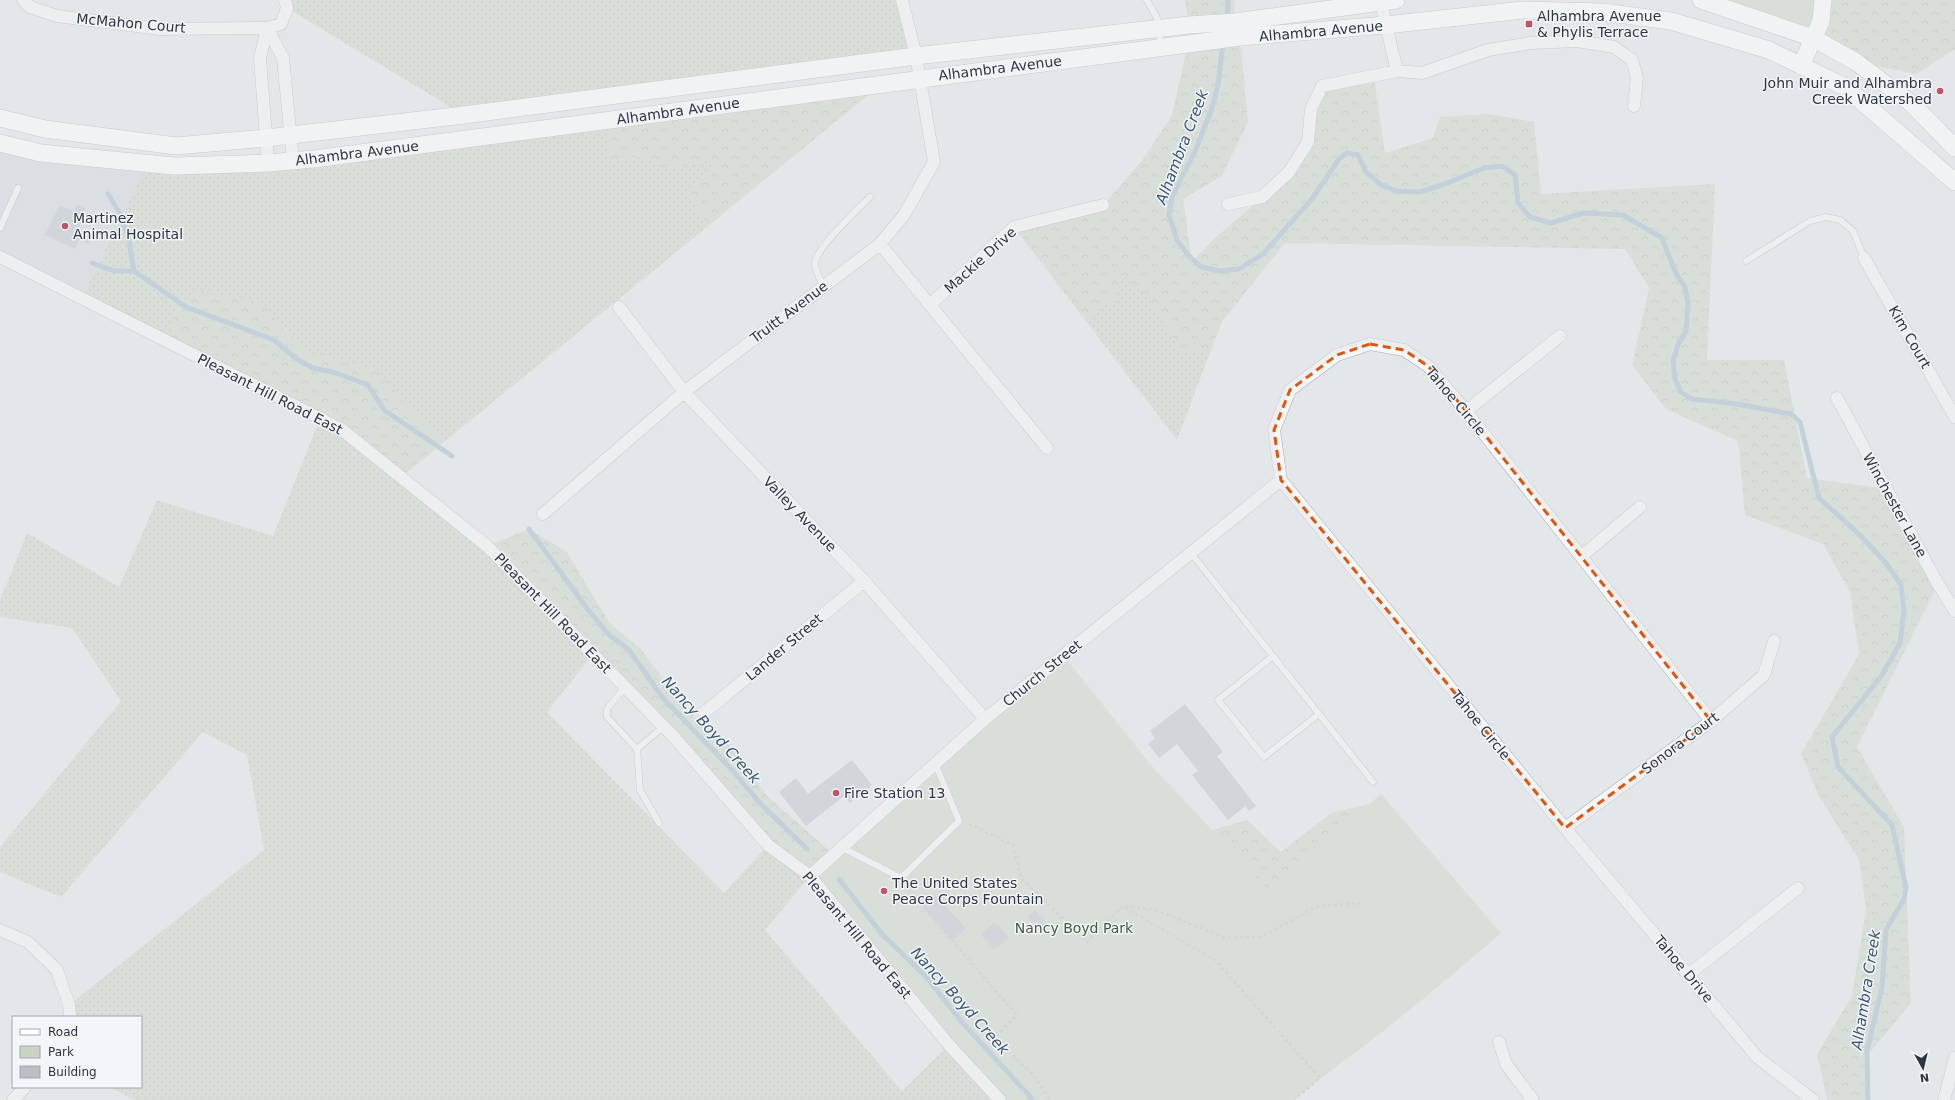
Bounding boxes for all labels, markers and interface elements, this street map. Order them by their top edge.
place label: Alhambra Avenue & Phylis Terrace [1537,8,1661,40]
street label: McMahon Court [76,10,187,36]
street label: Alhambra Avenue [1258,18,1384,44]
marker: Alhambra Avenue & Phylis Terrace [1524,19,1534,29]
street label: Alhambra Avenue [937,52,1063,84]
place label: John Muir and Alhambra Creek Watershed [1762,75,1932,107]
water label: Alhambra Creek [1152,86,1213,208]
marker: John Muir and Alhambra Creek Watershed [1935,86,1945,96]
street label: Alhambra Avenue [615,94,741,128]
street label: Alhambra Avenue [294,137,420,169]
place label: Martinez Animal Hospital [73,210,183,242]
marker: Martinez Animal Hospital [60,221,70,231]
street label: Mackie Drive [941,224,1019,296]
street label: Truitt Avenue [746,278,831,347]
street label: Kim Court [1886,303,1935,372]
street label: Pleasant Hill Road East [195,350,346,438]
street label: Tahoe Circle [1422,363,1489,439]
street label: Winchester Lane [1860,450,1930,560]
street label: Valley Avenue [760,473,840,555]
street label: Pleasant Hill Road East [491,550,615,677]
street label: Lander Street [742,610,826,684]
street label: Church Street [999,636,1085,710]
water label: Nancy Boyd Creek [658,673,765,788]
street label: Tahoe Circle [1448,686,1514,763]
street label: Sonora Court [1638,709,1722,777]
place label: Fire Station 13 [844,785,945,801]
marker: Fire Station 13 [831,788,841,798]
street label: Pleasant Hill Road East [799,868,915,1002]
place label: The United States Peace Corps Fountain [891,875,1043,907]
marker: The United States Peace Corps Fountain [879,886,889,896]
park label: Nancy Boyd Park [1015,920,1134,936]
water label: Alhambra Creek [1847,927,1885,1052]
street label: Tahoe Drive [1651,931,1717,1006]
water label: Nancy Boyd Creek [907,944,1014,1059]
legend [12,1016,142,1088]
text: Road [48,1025,78,1039]
text: Park [48,1045,74,1059]
north arrow [1903,1048,1943,1088]
text: Building [48,1065,97,1079]
text: N [1919,1070,1930,1084]

